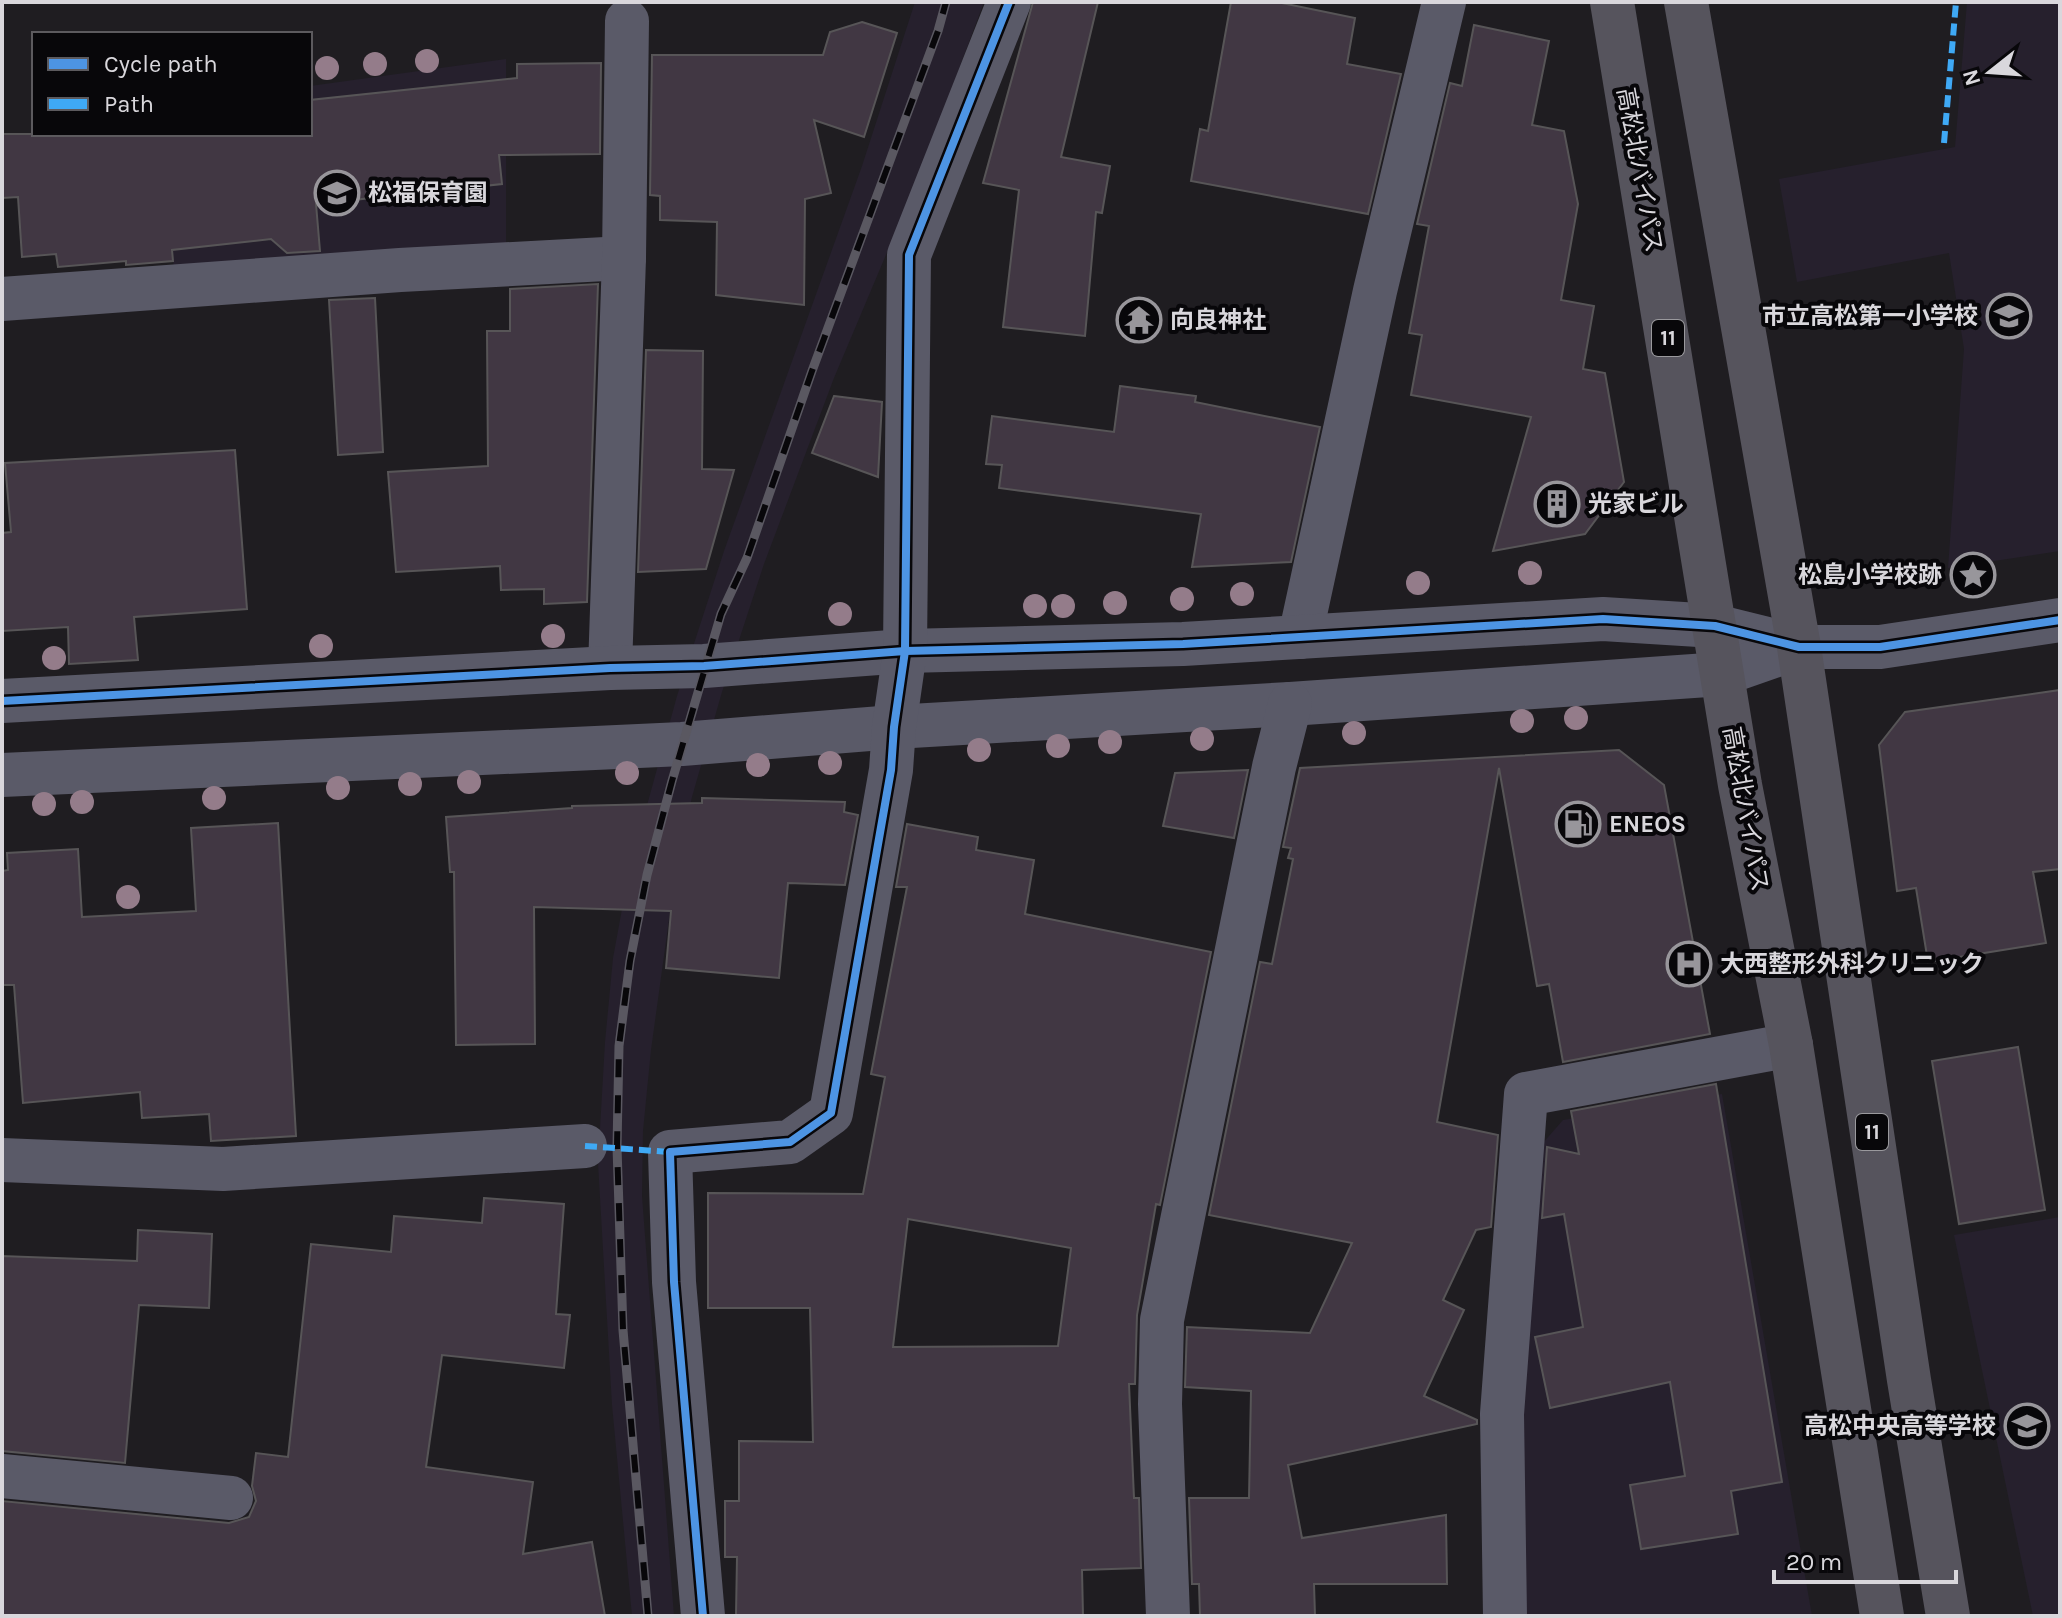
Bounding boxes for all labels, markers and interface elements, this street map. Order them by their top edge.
legend [32,32,312,136]
north arrow [1950,32,2030,112]
text: Cycle path [104,50,218,78]
text: N [1957,66,1987,89]
street label: 高松北バイパス [1612,85,1668,255]
text: Path [104,90,154,118]
school or university icon: 松福保育園 [313,169,361,217]
place label: 松福保育園 [368,179,488,207]
school or university icon: 市立高松第一小学校 [1985,292,2033,340]
temple icon: 向良神社 [1115,296,1163,344]
place label: 市立高松第一小学校 [1762,302,1978,330]
place label: 向良神社 [1170,306,1266,334]
road number: 11 [1652,320,1684,356]
building icon: 光家ビル [1533,480,1581,528]
place label: 光家ビル [1588,490,1684,518]
place icon: 松島小学校跡 [1949,551,1997,599]
place label: 松島小学校跡 [1798,561,1942,589]
street label: 高松北バイパス [1718,724,1774,894]
fuel station icon: ENEOS [1554,800,1602,848]
place label: ENEOS [1609,810,1686,838]
hospital icon: 大西整形外科クリニック [1665,940,1713,988]
place label: 大西整形外科クリニック [1720,950,1984,978]
road number: 11 [1856,1114,1888,1150]
school or university icon: 高松中央高等学校 [2003,1402,2051,1450]
place label: 高松中央高等学校 [1804,1412,1996,1440]
scale bar [1774,1534,1956,1584]
text: 20 m [1786,1548,1842,1576]

